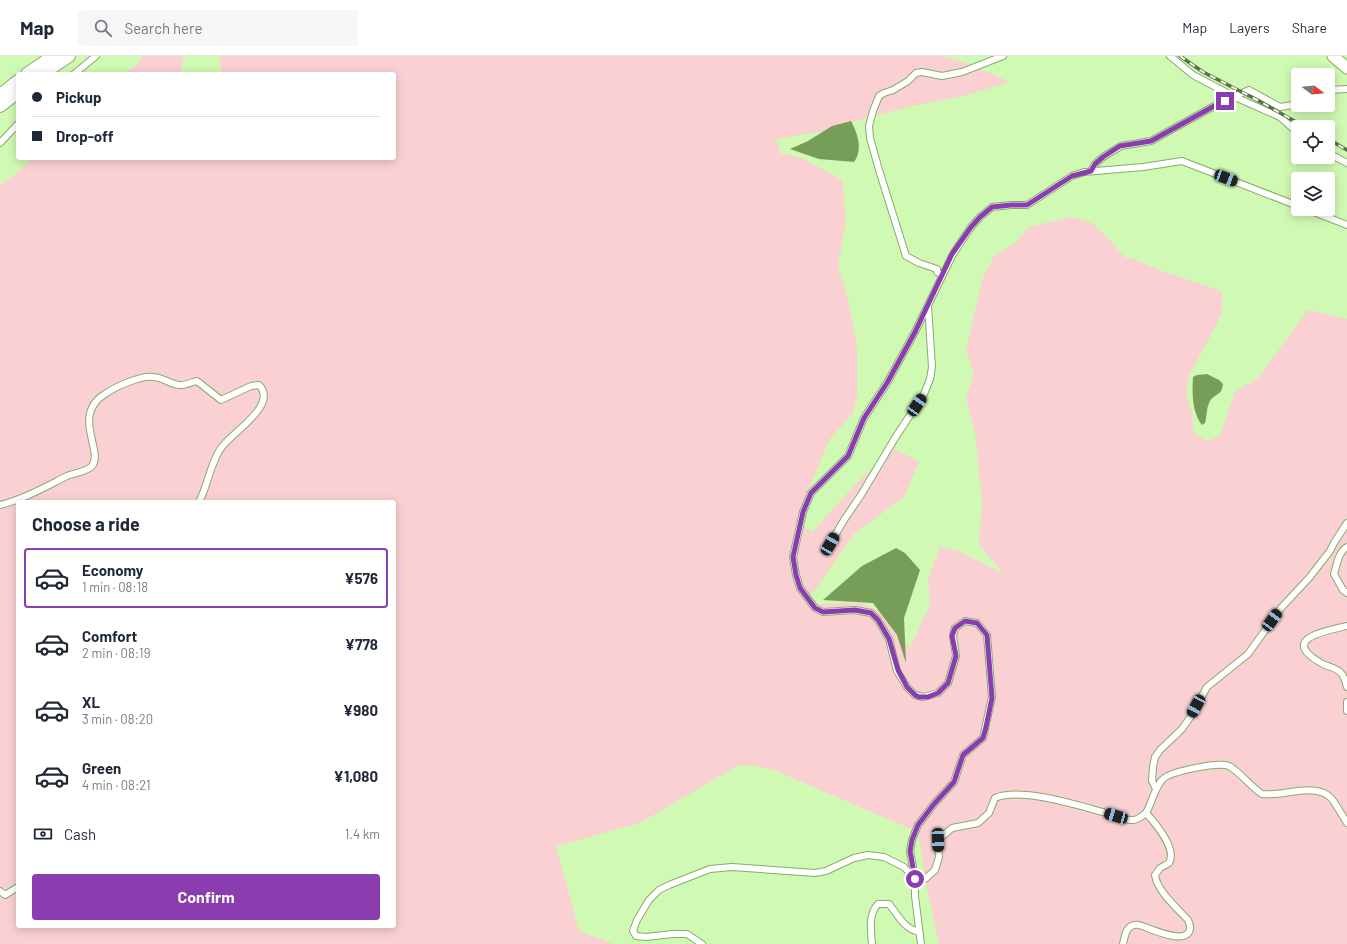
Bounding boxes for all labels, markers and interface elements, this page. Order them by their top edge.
search box [78,10,358,46]
text: Map [20,16,54,39]
icon: search [92,17,114,39]
text: Search here [124,19,202,37]
text: Map [1182,19,1207,36]
text: Layers [1229,19,1270,36]
text: Share [1292,19,1327,36]
north arrow [1291,68,1335,112]
map controls [1291,68,1335,216]
text: Pickup [56,88,102,106]
route end [1216,92,1234,110]
button: locate [1291,120,1335,164]
text: Drop-off [56,127,114,145]
car [1213,168,1239,188]
button: layers [1291,172,1335,216]
car [905,392,929,418]
text: Choose a ride [32,513,140,535]
car [819,531,841,557]
icon: car [34,560,70,596]
text: Economy [82,561,143,579]
text: ¥576 [344,569,378,587]
text: 1 min · 08:18 [82,579,148,595]
car [1260,607,1284,633]
icon: car [34,626,70,662]
text: Comfort [82,627,137,645]
text: ¥778 [345,635,378,653]
text: 2 min · 08:19 [82,645,150,661]
icon: car [34,692,70,728]
text: XL [82,693,100,711]
car [1185,693,1207,719]
text: ¥980 [343,701,378,719]
text: 3 min · 08:20 [82,711,153,727]
icon: car [34,758,70,794]
text: Green [82,759,121,777]
text: ¥1,080 [334,767,378,785]
text: 4 min · 08:21 [82,777,151,793]
car [1103,807,1129,825]
icon: cash [32,823,54,845]
text: Cash [64,825,96,843]
text: 1.4 km [345,826,380,842]
car [932,828,944,852]
route start [906,870,924,888]
button: Confirm [32,874,380,920]

